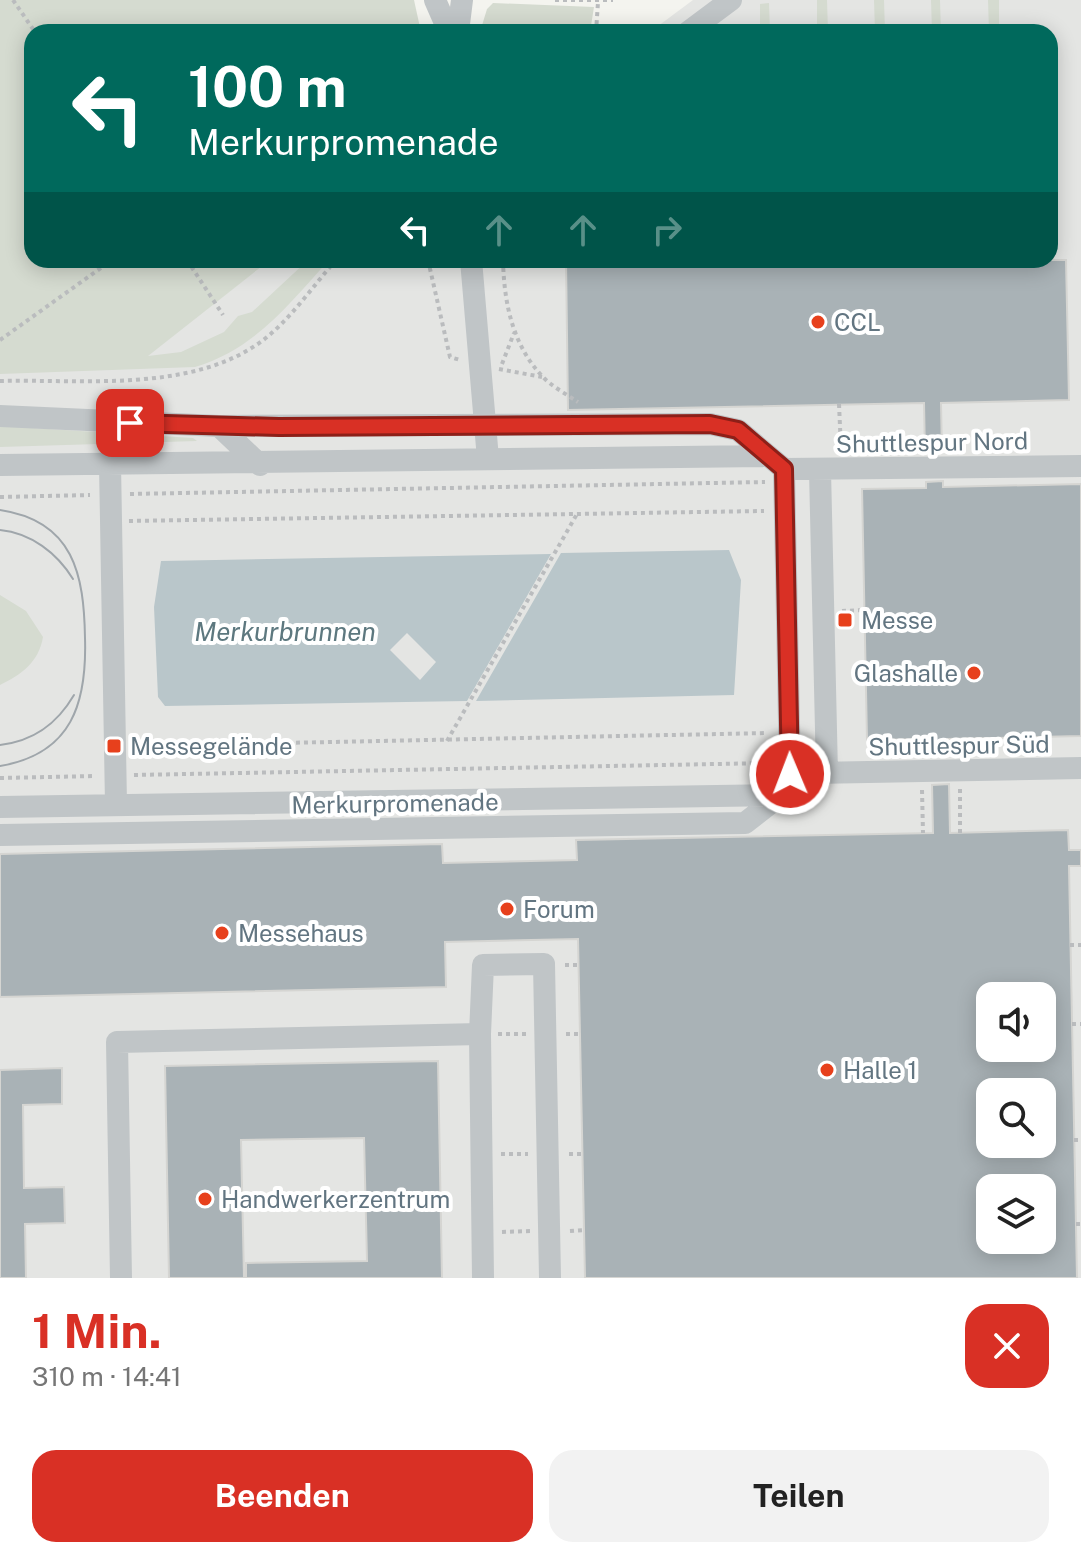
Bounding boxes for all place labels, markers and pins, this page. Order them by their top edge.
place label: CCL [834,308,881,336]
marker: CCL [809,313,827,331]
pin [96,389,164,457]
place label: Messe [861,606,933,634]
marker: Messe [836,611,854,629]
place label: Glashalle [854,659,958,687]
marker: Glashalle [965,664,983,682]
place label: Messegelände [130,732,293,760]
marker: Messegelände [105,737,123,755]
place label: Forum [523,895,595,923]
marker: Forum [498,900,516,918]
place label: Messehaus [238,919,364,947]
marker: Messehaus [213,924,231,942]
place label: Halle 1 [843,1056,917,1084]
marker: Halle 1 [818,1061,836,1079]
place label: Handwerkerzentrum [221,1185,450,1213]
marker: Handwerkerzentrum [196,1190,214,1208]

